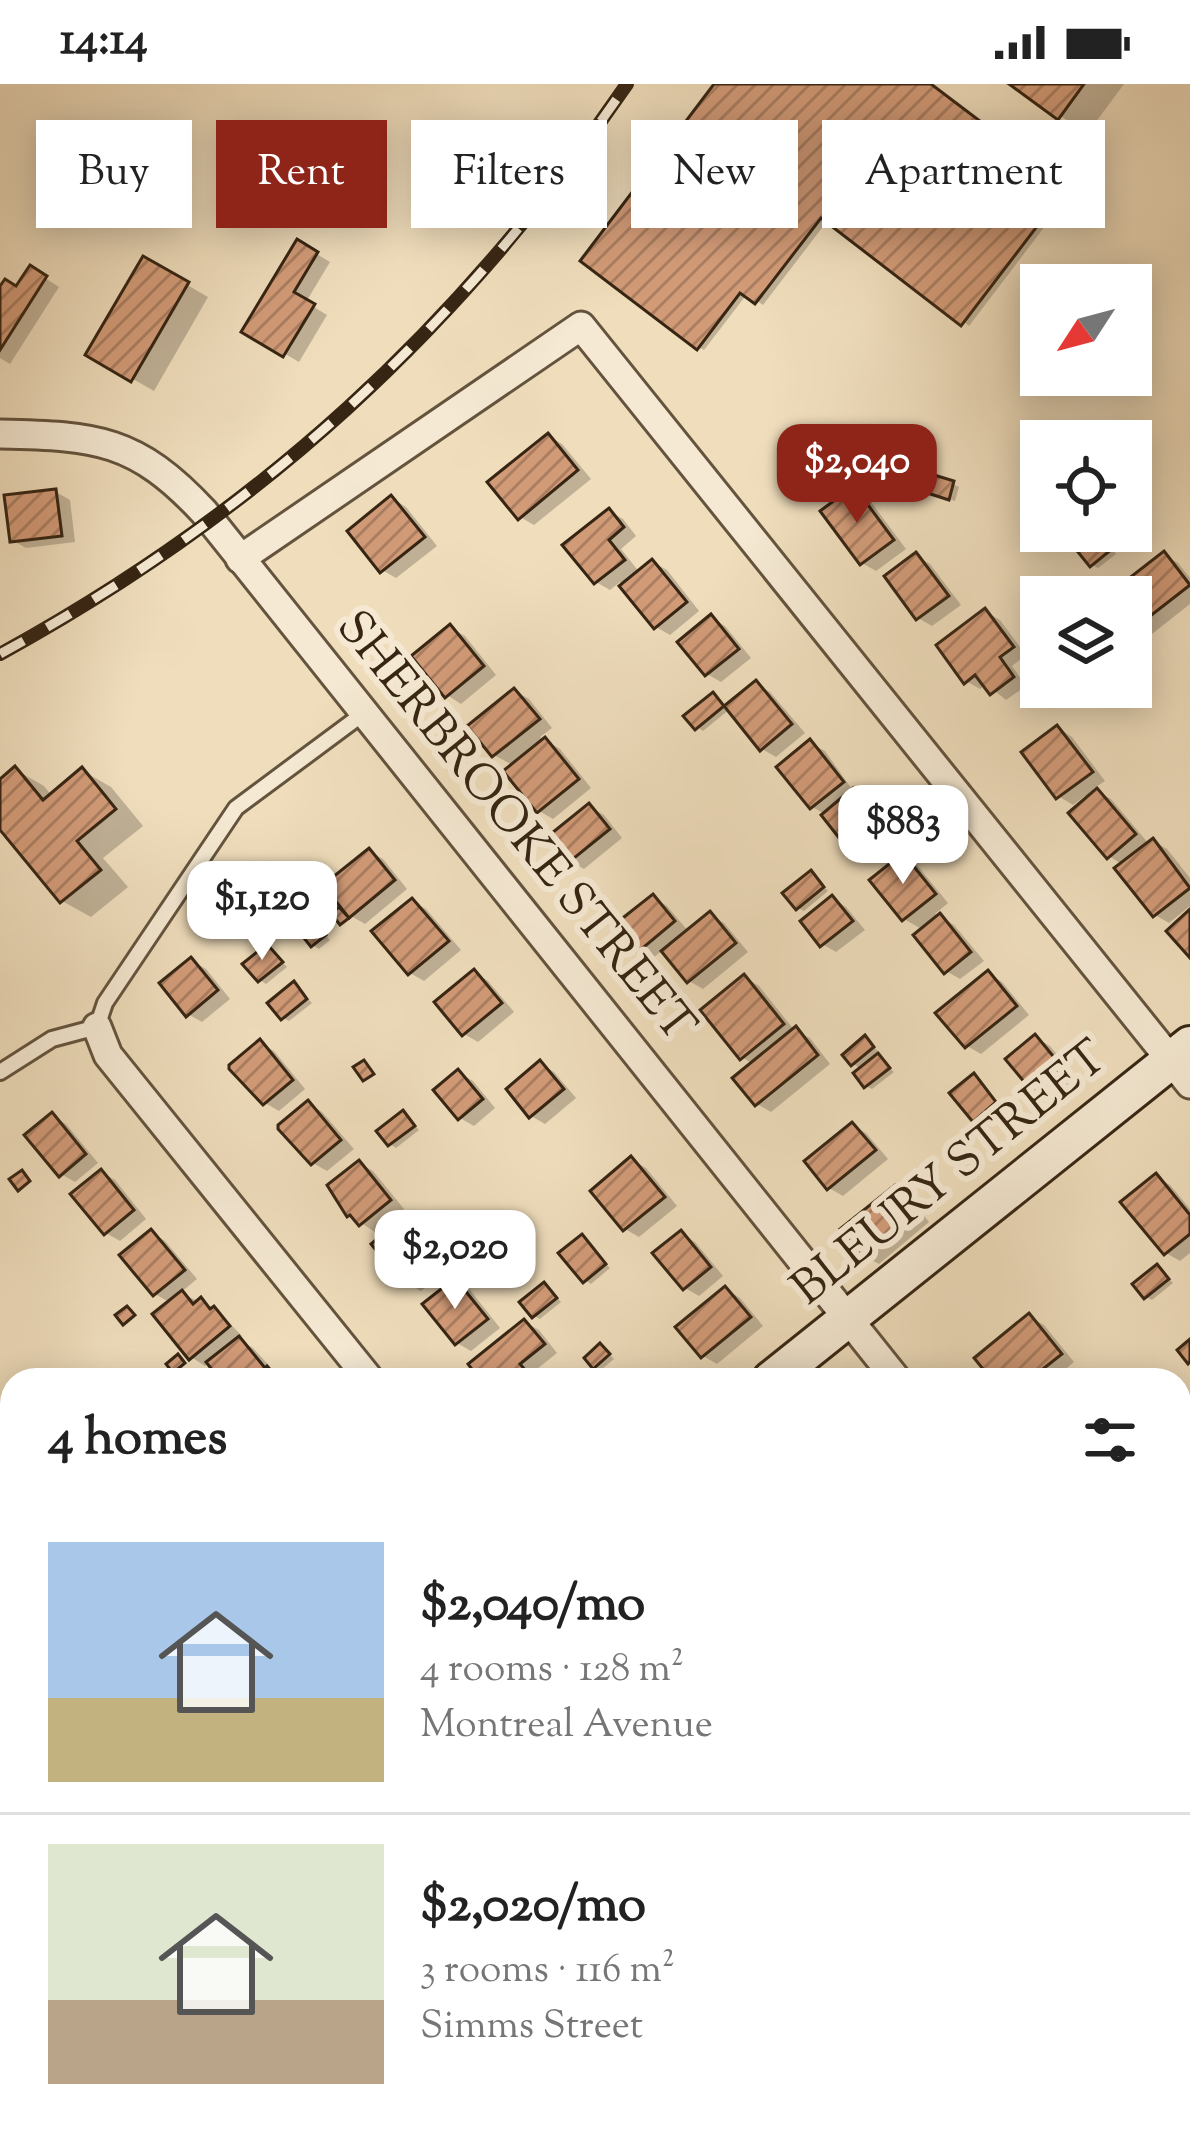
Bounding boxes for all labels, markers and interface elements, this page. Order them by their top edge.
text: 14:14 [60,10,148,75]
chip: Buy [36,120,192,228]
chip: Rent [216,120,387,228]
chip: Filters [411,120,607,228]
chip: New [631,120,798,228]
chip: Apartment [822,120,1105,228]
north arrow [1020,264,1152,396]
map controls [1020,264,1152,708]
button: locate [1020,420,1152,552]
pin: $2,040 [759,424,955,526]
text: $2,040 [804,435,910,491]
button: layers [1020,576,1152,708]
street label: SHERBROOKE STREET [318,597,710,1059]
pin: $883 [832,785,974,887]
text: $883 [865,796,941,852]
pin: $1,120 [164,861,360,963]
text: $1,120 [214,872,310,928]
street label: BLEURY STREET [778,1026,1124,1324]
pin: $2,020 [357,1210,553,1312]
text: $2,020 [402,1221,508,1277]
text: 4 homes [48,1404,227,1477]
icon: filters [1077,1407,1143,1473]
text: $2,040/mo [420,1570,645,1643]
icon: home [144,1590,288,1734]
text: 4 rooms · 128 m² [420,1643,684,1699]
text: Montreal Avenue [420,1699,713,1755]
text: $2,020/mo [420,1871,646,1944]
icon: home [144,1892,288,2036]
text: 3 rooms · 116 m² [420,1944,675,2000]
text: Simms Street [420,2000,643,2056]

